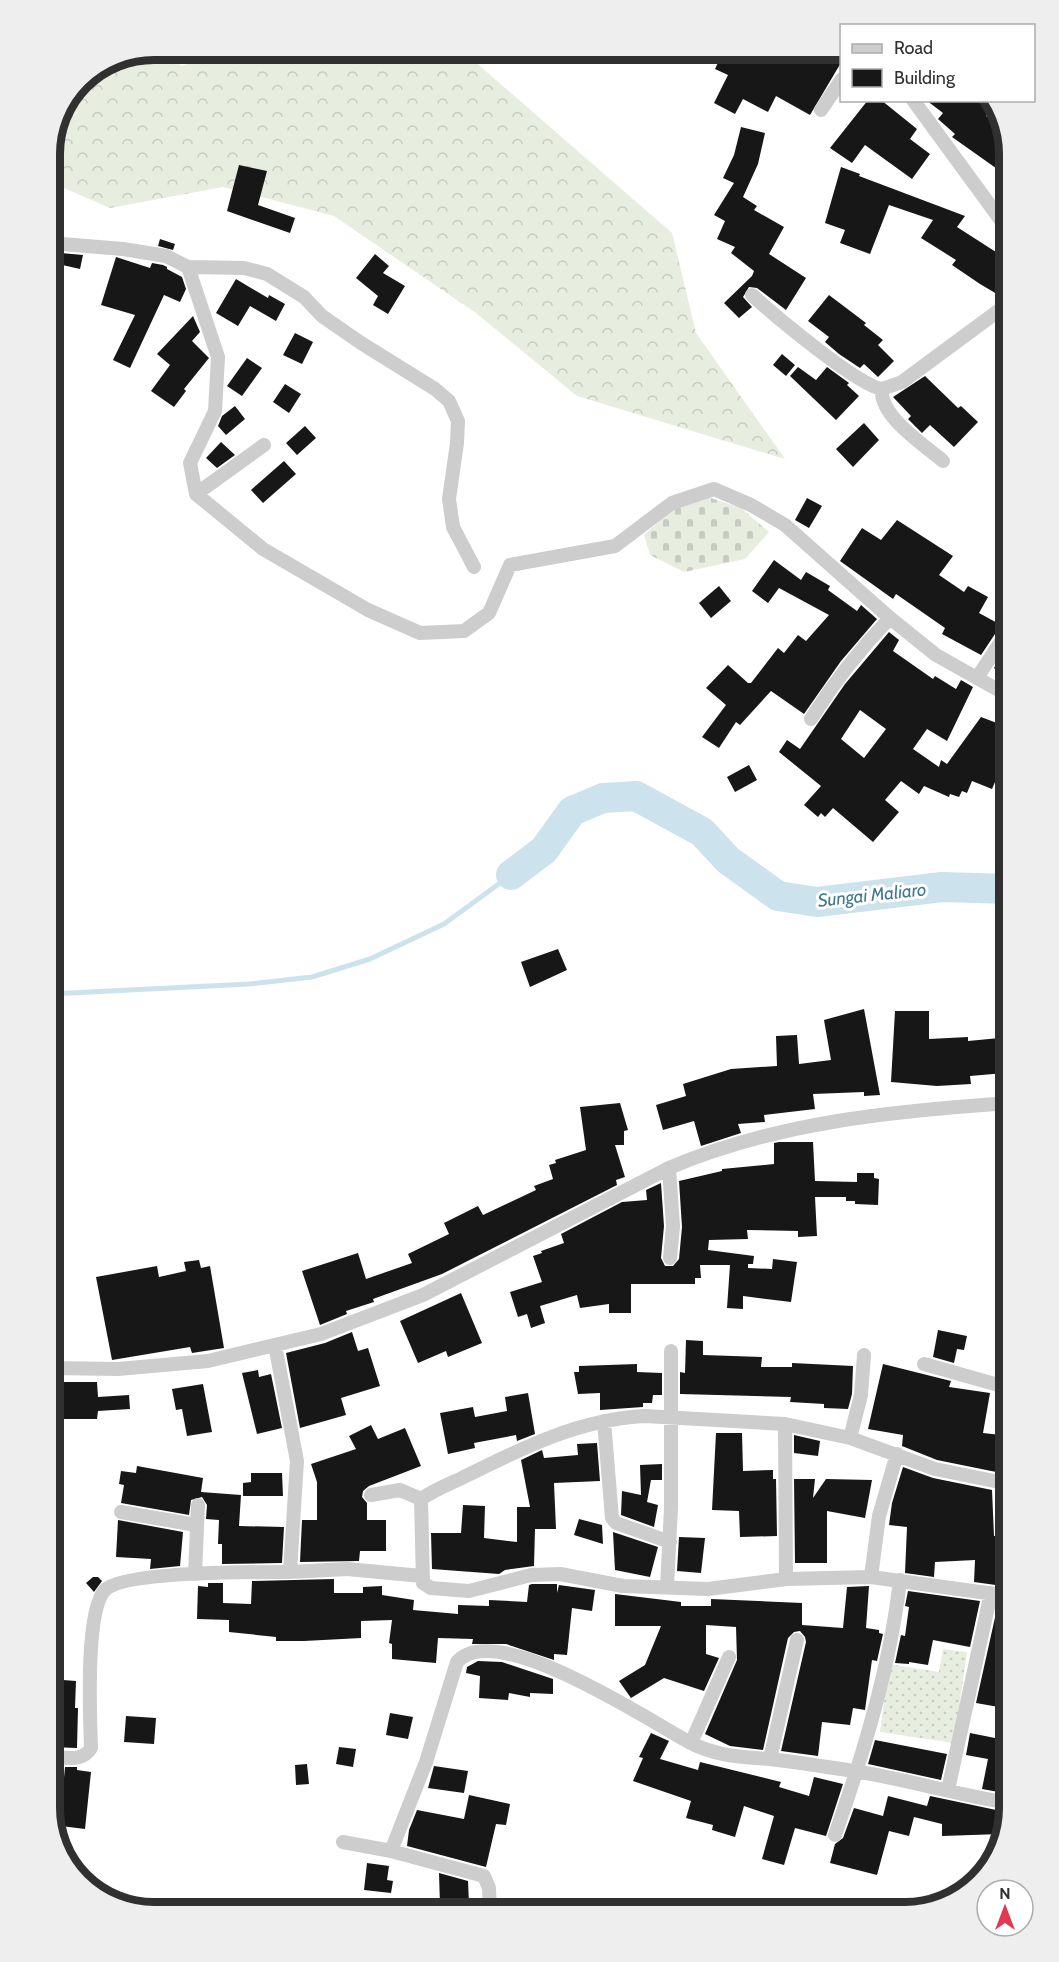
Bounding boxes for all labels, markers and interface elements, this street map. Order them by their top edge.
legend [840,24,1035,102]
text: Road [894,37,933,59]
text: Building [894,67,956,89]
water label: Sungai Maliaro [817,878,927,912]
north arrow [975,1878,1035,1938]
text: N [999,1884,1011,1903]

